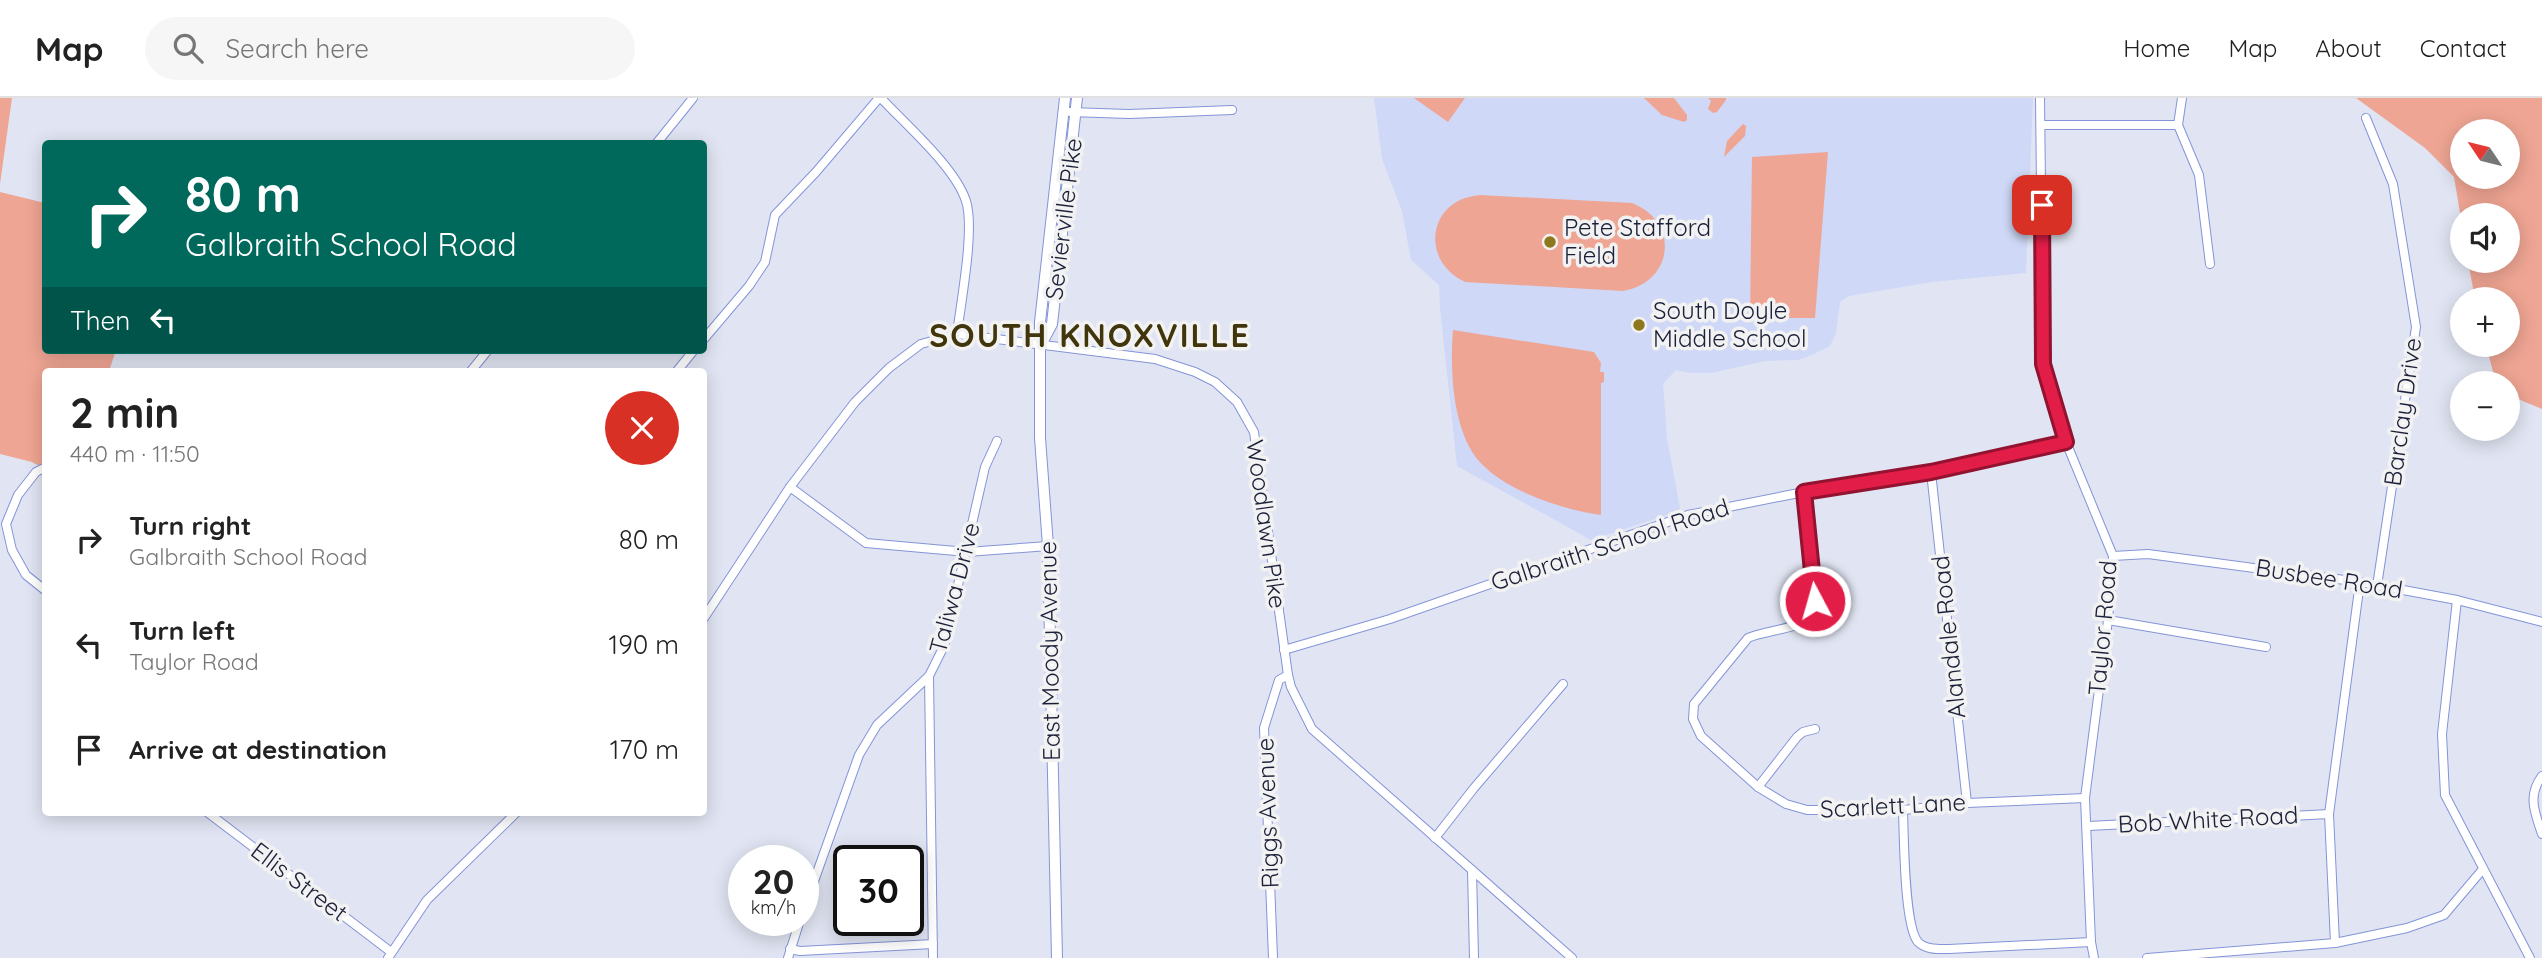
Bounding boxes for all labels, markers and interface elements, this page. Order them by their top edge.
search box [145,17,635,80]
text: Map [35,28,103,69]
icon: search [169,29,207,67]
text: Search here [225,32,369,65]
text: Home [2123,33,2190,63]
text: Map [2228,33,2277,63]
text: About [2315,33,2382,63]
text: Contact [2420,33,2507,63]
north arrow [2450,119,2520,189]
map controls [2450,119,2520,441]
street label: Sevierville Pike [1038,136,1088,302]
text: 80 m [185,163,301,224]
icon: right [70,168,161,259]
pin [2012,175,2072,235]
icon: arrive [2023,186,2061,224]
button: sound [2450,203,2520,273]
place label: Pete Stafford Field [1564,212,1711,270]
text: Galbraith School Road [185,224,517,264]
marker: Pete Stafford Field [1542,234,1558,250]
button: + [2450,287,2520,357]
place label: South Doyle Middle School [1653,295,1807,353]
icon: left [144,301,182,339]
text: Then [70,304,130,337]
district label: SOUTH KNOXVILLE [929,315,1251,355]
marker: South Doyle Middle School [1631,317,1647,333]
street label: Barclay Drive [2377,336,2427,488]
button: − [2450,371,2520,441]
text: 2 min [70,386,179,439]
button: close [605,391,679,465]
street label: Woodlawn Pike [1240,438,1294,610]
text: 440 m · 11:50 [70,439,200,468]
street label: Galbraith School Road [1487,491,1733,597]
text: Turn right [129,509,251,542]
street label: Taliwa Drive [922,519,986,656]
icon: right [70,521,108,559]
text: 80 m [619,523,679,556]
street label: East Moody Avenue [1032,541,1066,761]
text: Galbraith School Road [129,542,367,571]
street label: Busbee Road [2254,552,2405,604]
street label: Alandale Road [1925,554,1971,720]
street label: Taylor Road [2081,559,2123,697]
position arrow [1778,564,1852,638]
text: Turn left [129,614,236,647]
icon: left [70,626,108,664]
text: 190 m [609,628,679,661]
text: Taylor Road [129,647,259,676]
icon: arrive [70,731,108,769]
text: Arrive at destination [129,733,387,766]
text: 170 m [610,733,679,766]
street label: Riggs Avenue [1249,737,1285,889]
street label: Scarlett Lane [1819,786,1967,824]
street label: Bob White Road [2117,799,2299,839]
street label: Ellis Street [245,835,354,927]
speed limit sign: 30 [833,845,924,936]
text: 20 [753,859,794,903]
text: km/h [751,896,796,919]

